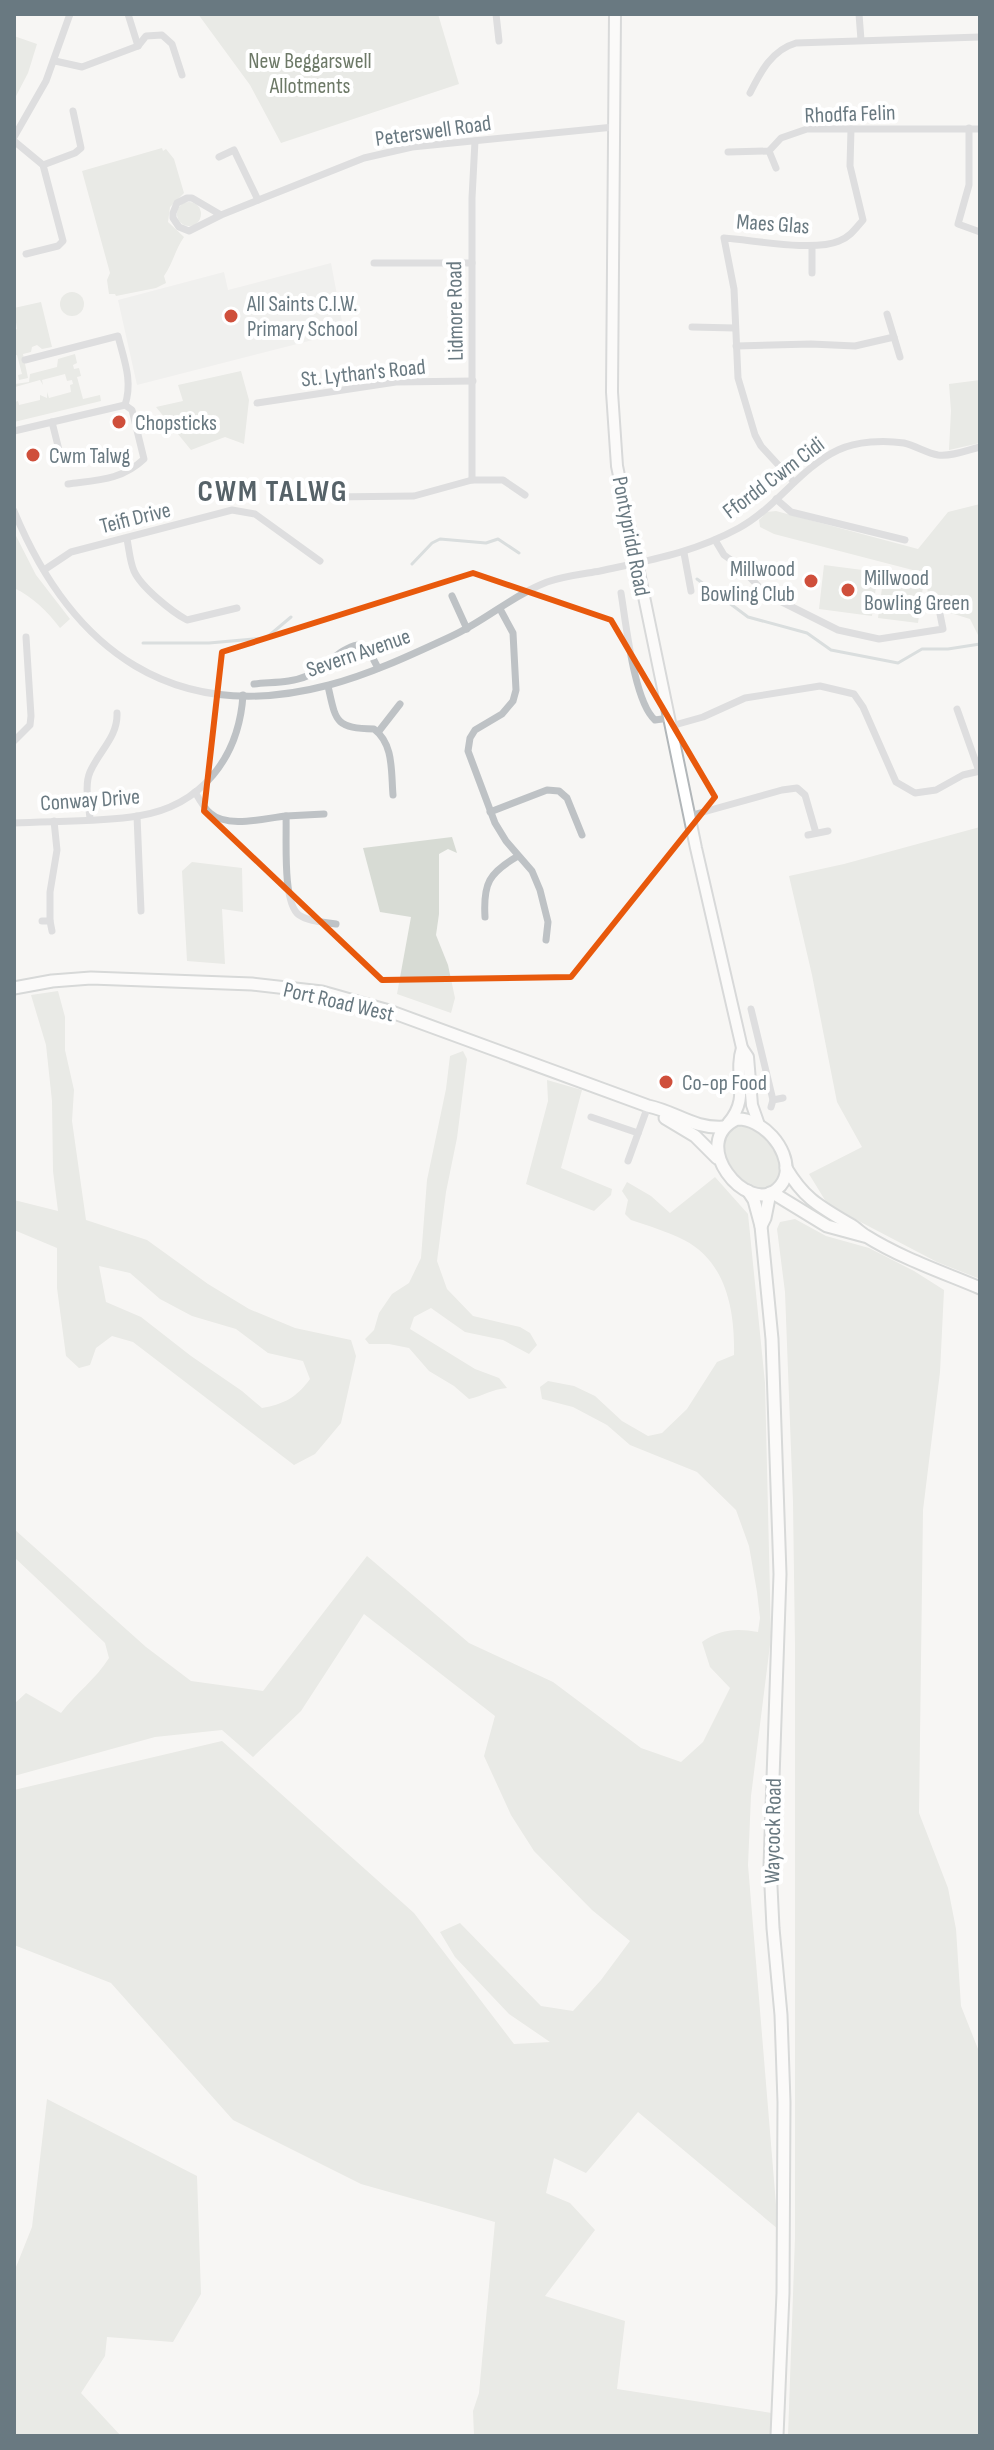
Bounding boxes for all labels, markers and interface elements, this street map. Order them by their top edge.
park label: New Beggarswell Allotments [248,48,372,100]
street label: Rhodfa Felin [804,99,896,130]
street label: Peterswell Road [374,110,493,153]
street label: Maes Glas [735,208,810,241]
street label: Lidmore Road [441,261,470,361]
place label: All Saints C.I.W. Primary School [246,291,358,343]
marker: All Saints C.I.W. Primary School [222,307,240,325]
street label: St. Lythan's Road [300,354,427,393]
place label: Chopsticks [135,410,217,437]
marker: Chopsticks [110,413,128,431]
street label: Ffordd Cwm Cidi [718,431,830,525]
place label: Cwm Talwg [49,443,131,470]
marker: Cwm Talwg [24,446,42,464]
district label: CWM TALWG [198,474,348,510]
street label: Pontypridd Road [606,474,655,598]
street label: Teifi Drive [97,497,174,540]
place label: Millwood Bowling Club [700,556,795,608]
place label: Millwood Bowling Green [864,565,970,617]
marker: Millwood Bowling Club [802,572,820,590]
marker: Millwood Bowling Green [839,581,857,599]
street label: Severn Avenue [303,623,414,684]
street label: Conway Drive [39,784,141,817]
street label: Port Road West [281,977,397,1028]
place label: Co-op Food [682,1070,767,1097]
marker: Co-op Food [657,1073,675,1091]
street label: Waycock Road [759,1778,788,1884]

